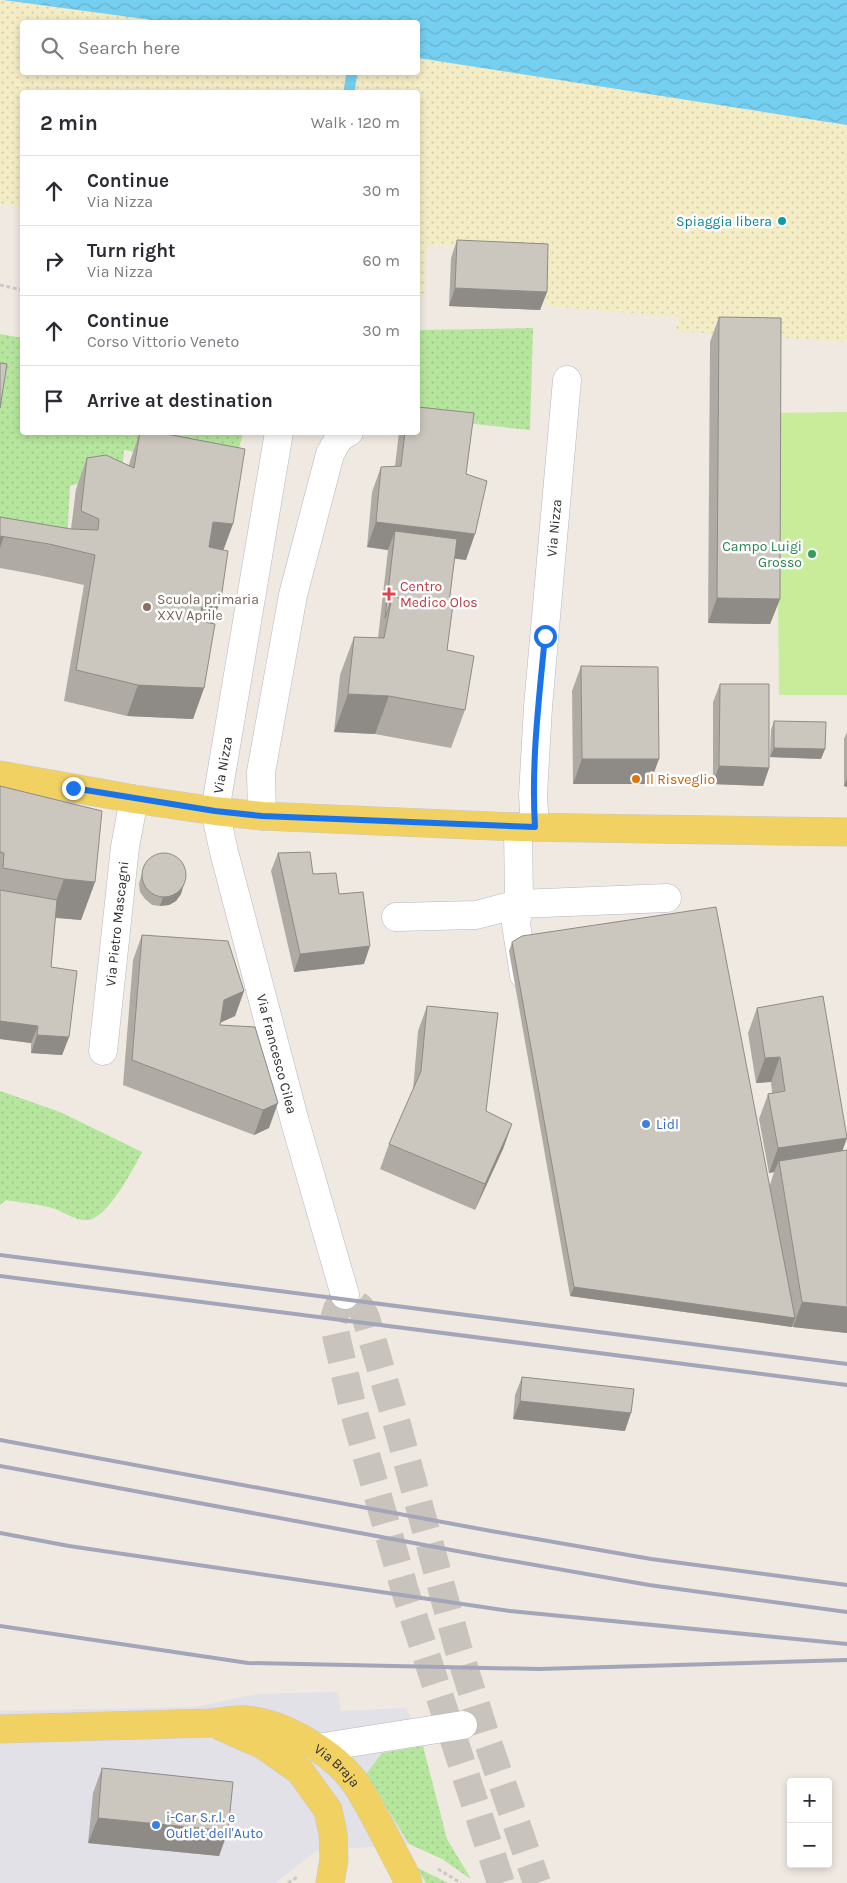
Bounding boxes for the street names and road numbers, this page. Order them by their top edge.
street label: Via Nizza [543,498,565,557]
street label: Via Nizza [210,735,236,795]
street label: Via Pietro Mascagni [102,860,132,987]
street label: Via Francesco Cilea [253,992,301,1116]
street label: Via Braja [311,1740,364,1790]

